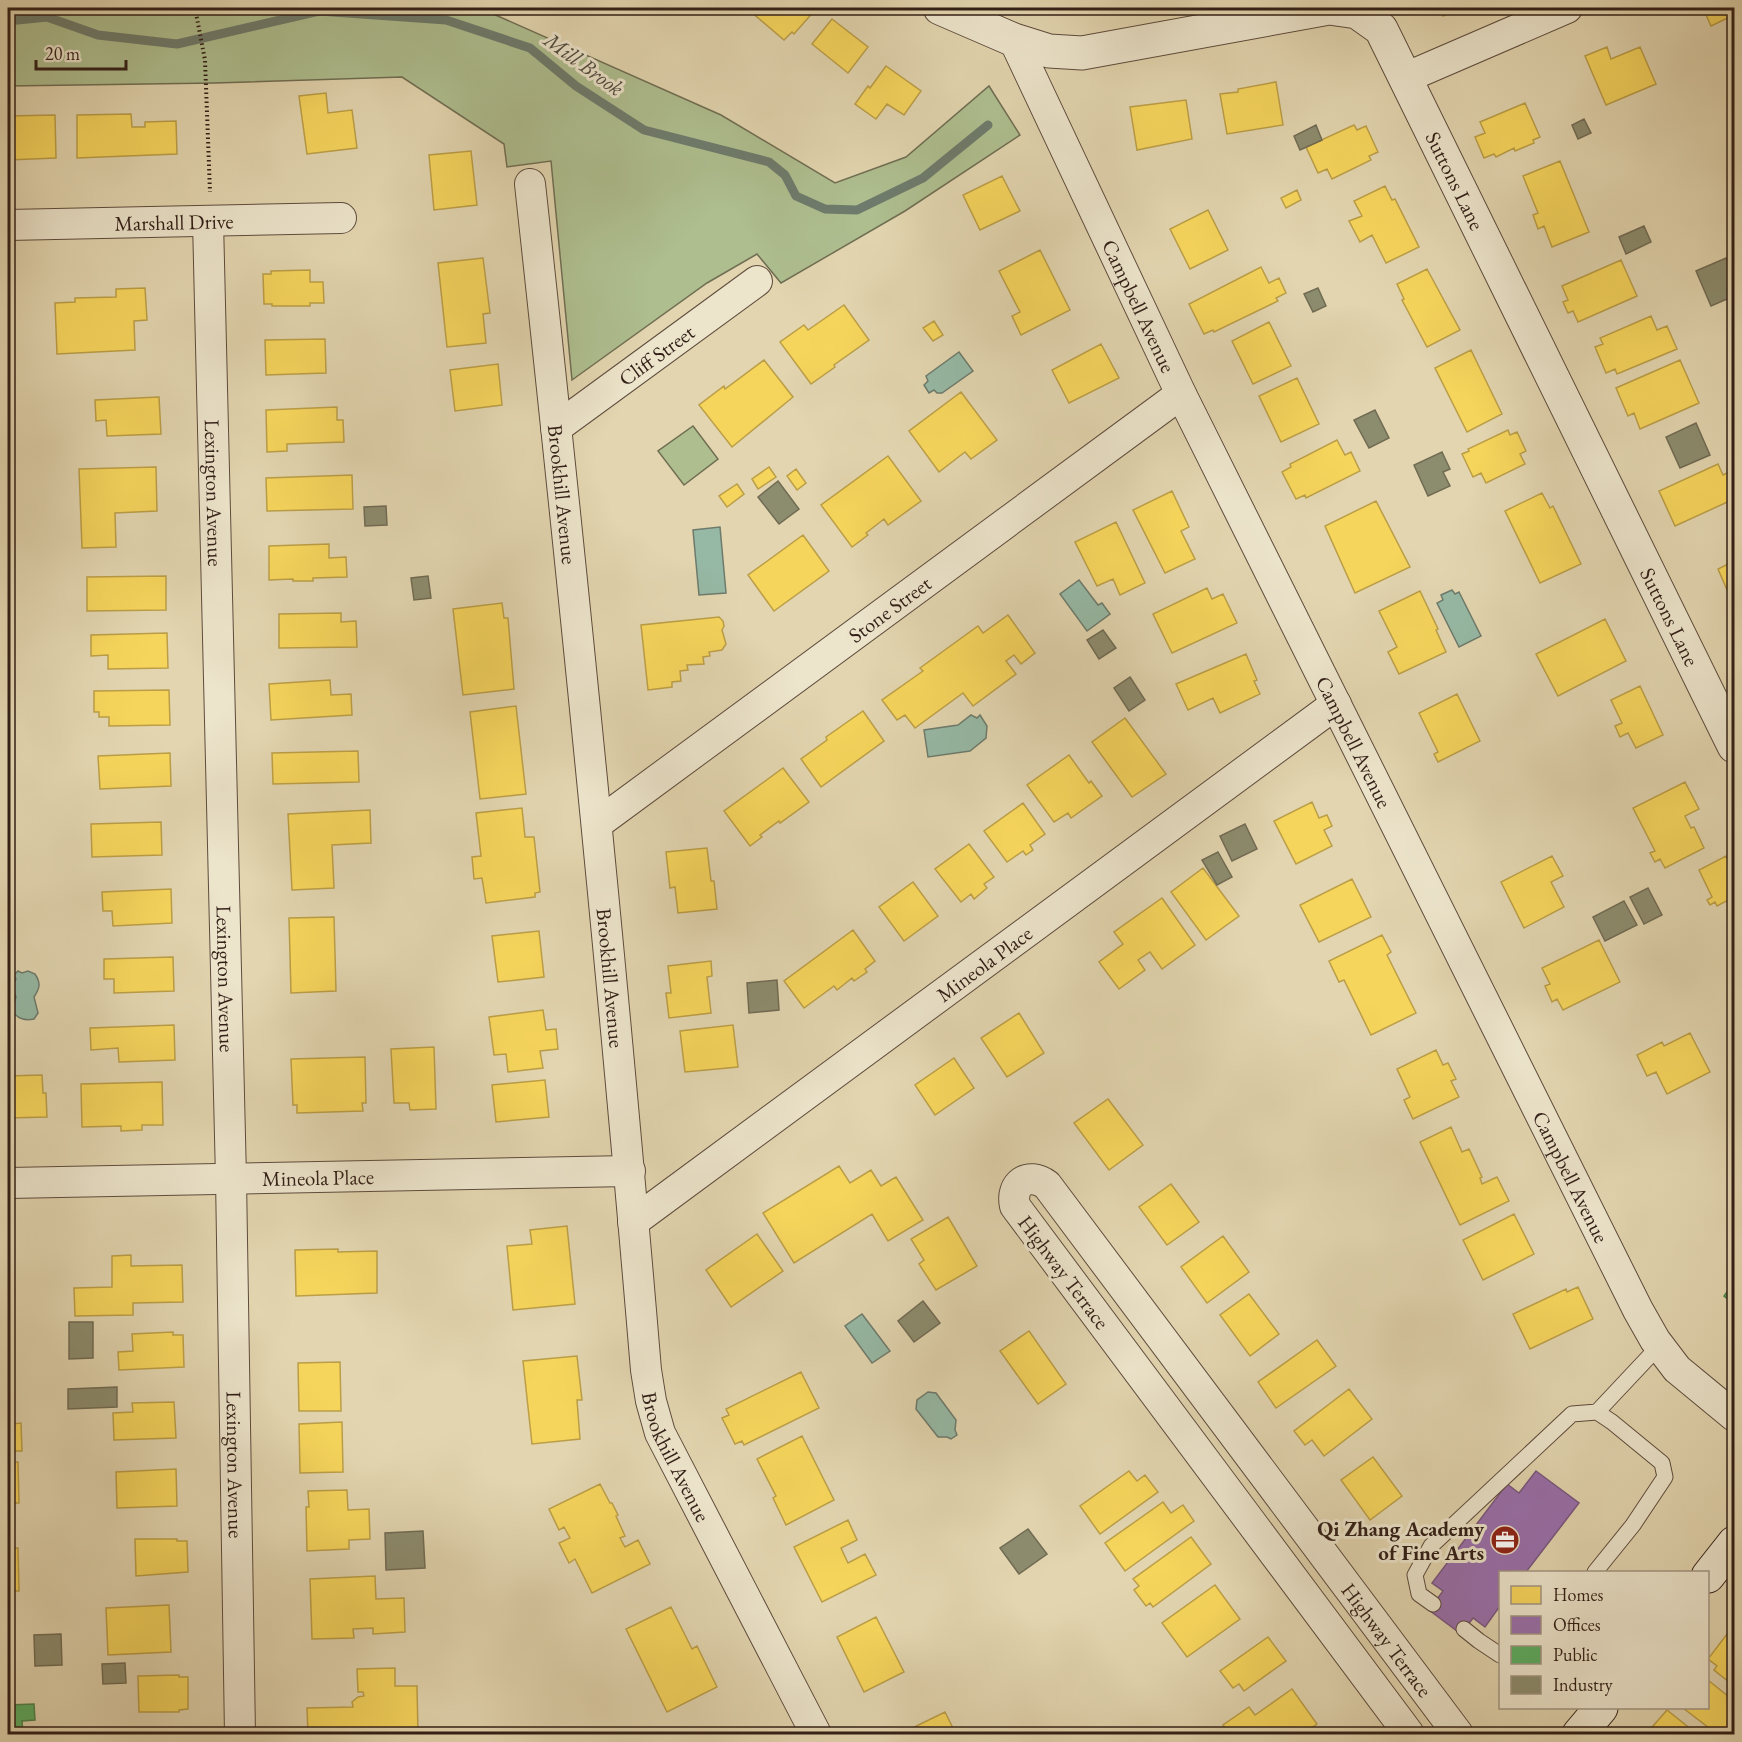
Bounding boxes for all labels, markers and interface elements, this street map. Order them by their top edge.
water label: Mill Brook [537,24,630,103]
scale bar [36,33,126,71]
text: 20 m [45,42,80,65]
street label: Suttons Lane [1420,127,1491,234]
street label: Marshall Drive [114,207,234,236]
street label: Campbell Avenue [1096,235,1182,377]
street label: Cliff Street [613,318,700,392]
street label: Lexington Avenue [199,419,230,567]
street label: Brookhill Avenue [542,423,584,565]
street label: Suttons Lane [1635,563,1706,670]
street label: Stone Street [842,569,936,648]
street label: Campbell Avenue [1310,671,1399,812]
street label: Lexington Avenue [211,905,241,1053]
street label: Brookhill Avenue [591,907,631,1049]
street label: Mineola Place [931,919,1037,1008]
street label: Campbell Avenue [1527,1106,1616,1247]
street label: Mineola Place [262,1162,374,1192]
street label: Highway Terrace [1012,1210,1116,1334]
street label: Brookhill Avenue [636,1390,717,1526]
street label: Lexington Avenue [221,1391,250,1538]
place label: Qi Zhang Academy of Fine Arts [1317,1515,1485,1566]
office icon: Qi Zhang Academy of Fine Arts [1489,1524,1521,1556]
legend [1499,1571,1709,1709]
street label: Highway Terrace [1336,1577,1439,1702]
text: Homes [1553,1583,1604,1606]
text: Offices [1553,1613,1601,1636]
text: Public [1553,1643,1597,1666]
text: Industry [1553,1673,1613,1696]

